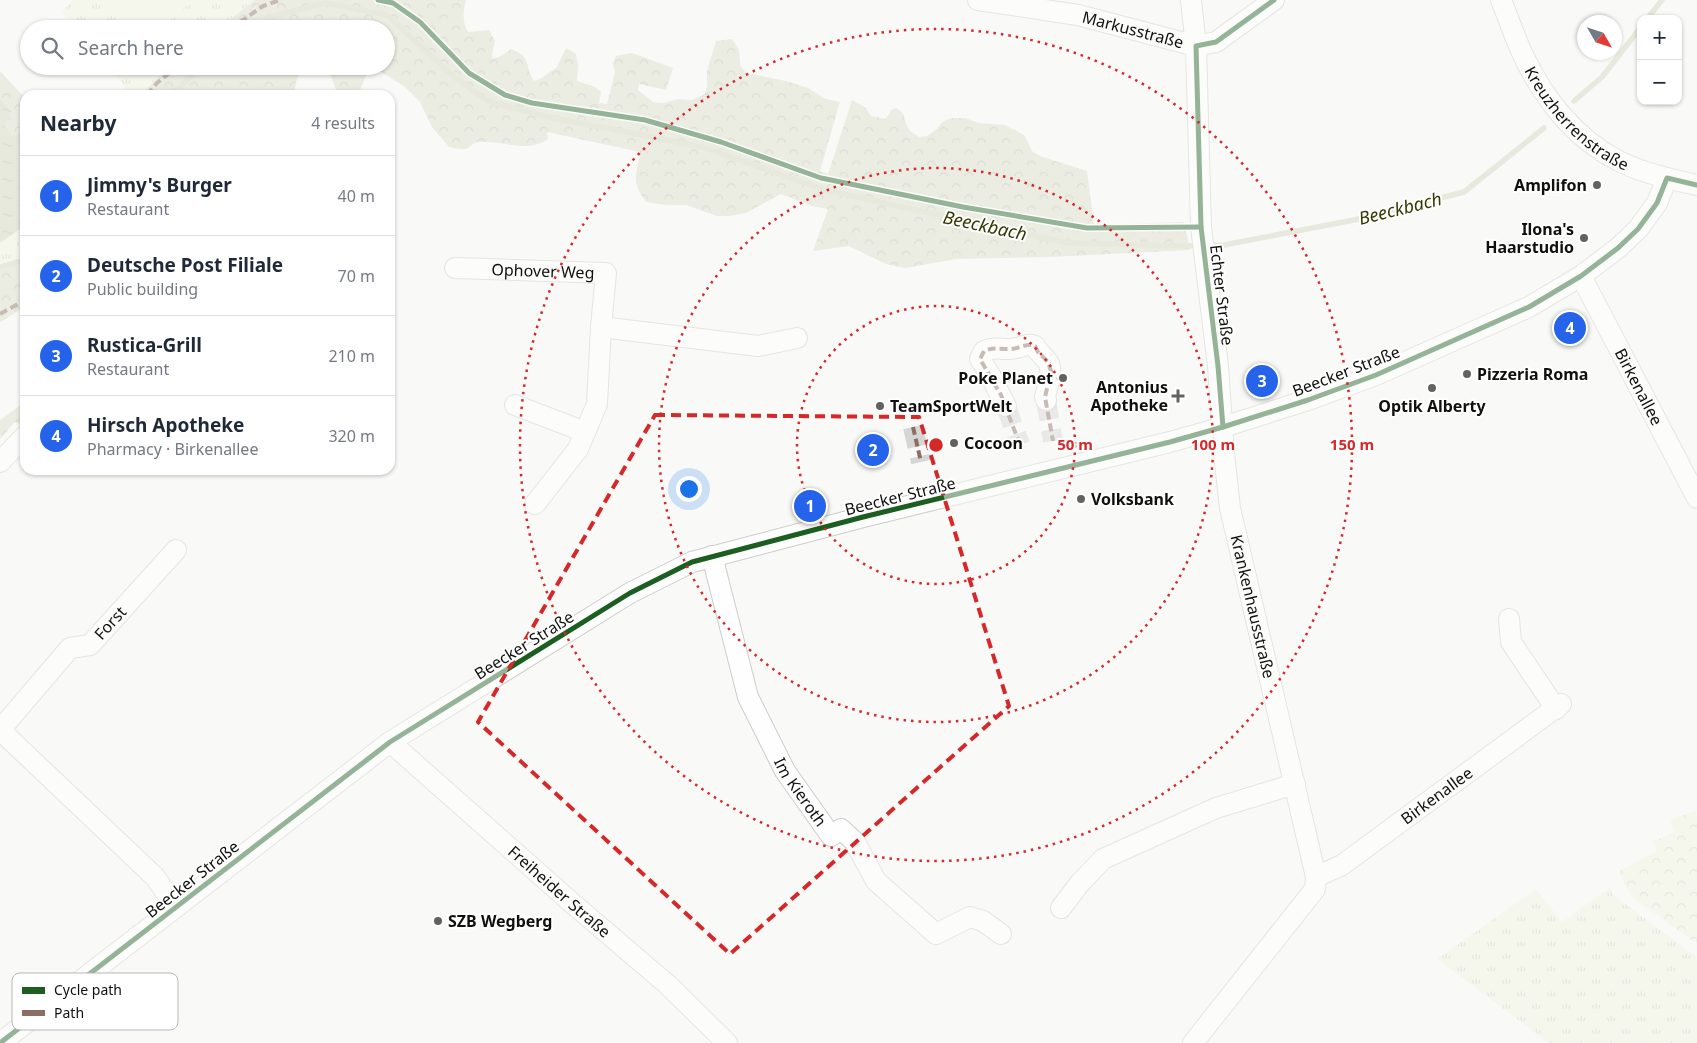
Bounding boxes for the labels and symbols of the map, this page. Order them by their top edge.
street label: Markusstraße [1080,6,1186,53]
north arrow [1577,15,1622,60]
street label: Kreuzherrenstraße [1520,62,1632,175]
place label: Amplifon [1514,174,1587,196]
marker: Amplifon [1591,179,1603,191]
water label: Beeckbach [1356,186,1444,230]
water label: Beeckbach [941,204,1029,246]
place label: Ilona's Haarstudio [1485,218,1574,258]
marker: Ilona's Haarstudio [1578,232,1590,244]
street label: Echter Straße [1205,244,1239,346]
street label: Ophover Weg [491,258,595,284]
pin: 4 [1554,309,1586,347]
street label: Beecker Straße [1289,340,1403,402]
street label: Birkenallee [1610,344,1668,429]
pin: 3 [1246,362,1278,400]
place label: Pizzeria Roma [1477,363,1588,385]
place label: Poke Planet [958,367,1053,389]
marker: Pizzeria Roma [1461,368,1473,380]
marker: Poke Planet [1057,372,1069,384]
place label: Antonius Apotheke [1090,376,1168,416]
marker: Optik Alberty [1426,382,1438,394]
marker: Antonius Apotheke [1172,390,1184,402]
place label: TeamSportWelt [890,395,1012,417]
place label: Optik Alberty [1378,395,1487,417]
marker: TeamSportWelt [874,400,886,412]
pin: 2 [857,431,889,469]
place label: Cocoon [964,432,1023,454]
text: 50 m [1057,434,1093,454]
text: 100 m [1191,434,1235,454]
text: 150 m [1330,434,1374,454]
centre of rings [927,436,945,454]
marker: Cocoon [948,437,960,449]
street label: Beecker Straße [842,472,958,520]
your location [676,476,702,502]
pin: 1 [794,487,826,525]
place label: Volksbank [1091,488,1174,510]
marker: Volksbank [1075,493,1087,505]
street label: Krankenhausstraße [1226,532,1280,680]
street label: Forst [89,601,131,644]
street label: Beecker Straße [470,606,578,684]
street label: Im Kieroth [769,754,832,831]
street label: Birkenallee [1396,762,1477,829]
street label: Beecker Straße [141,835,243,923]
street label: Freiheider Straße [503,841,615,942]
place label: SZB Wegberg [448,910,552,932]
marker: SZB Wegberg [432,915,444,927]
legend [12,973,178,1030]
text: Cycle path [54,980,122,999]
text: Path [54,1003,84,1022]

